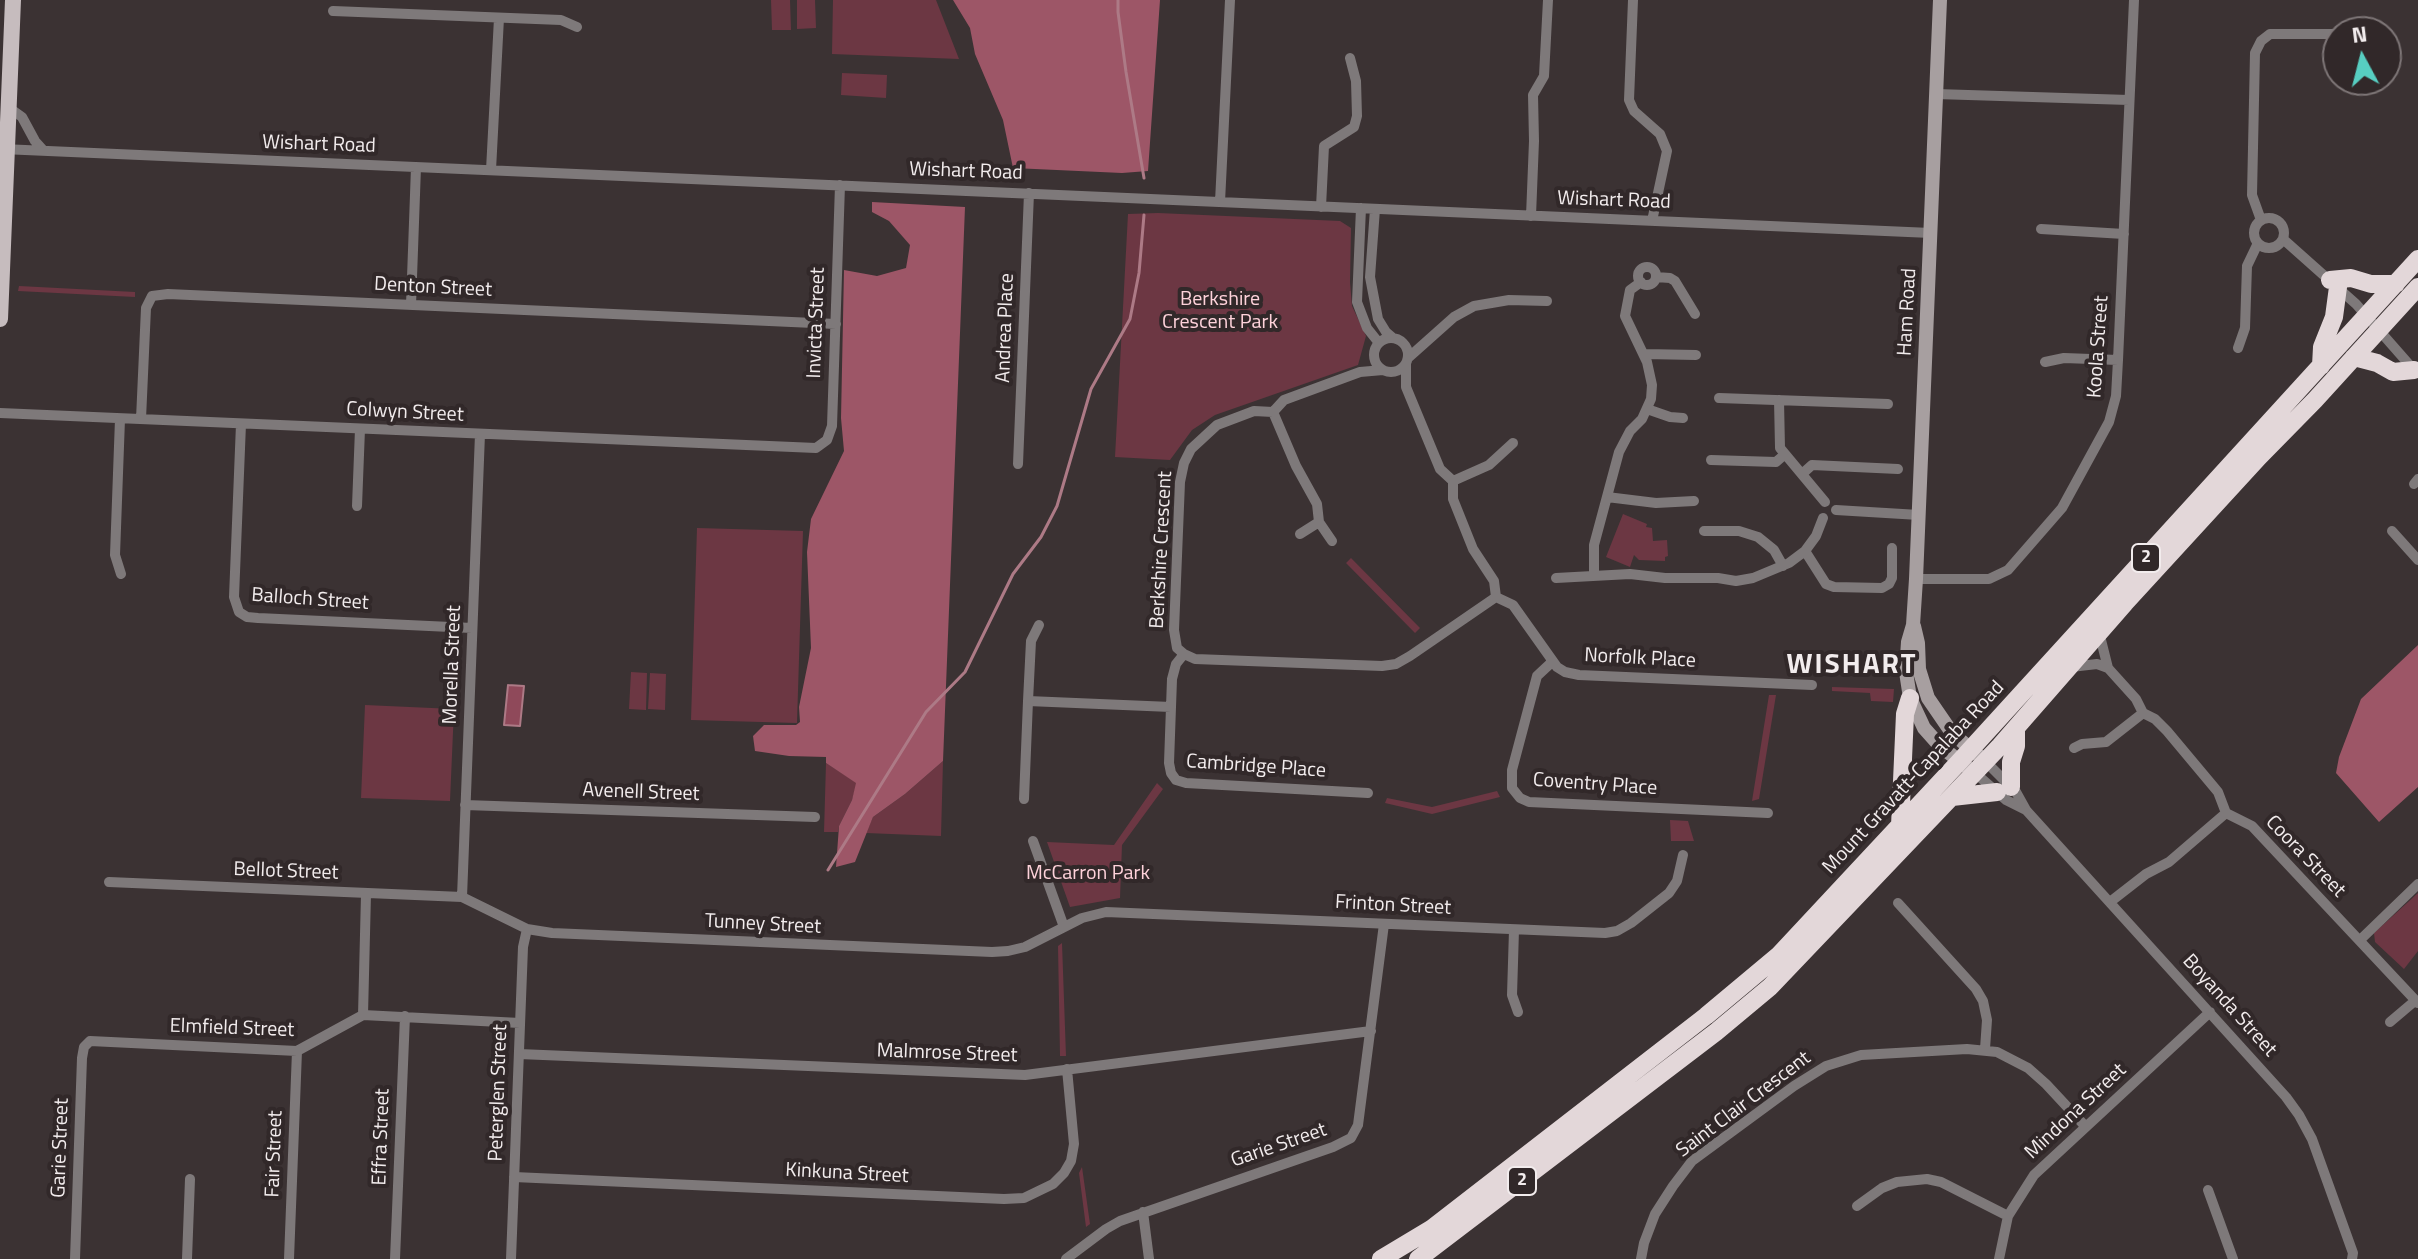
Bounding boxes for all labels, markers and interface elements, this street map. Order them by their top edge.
north arrow [2322,16,2402,96]
text: N [2350,16,2369,52]
street label: Wishart Road [262,131,376,159]
street label: Wishart Road [909,158,1023,186]
street label: Wishart Road [1557,187,1671,215]
street label: Invicta Street [803,267,831,379]
street label: Ham Road [1894,267,1922,357]
street label: Denton Street [373,273,493,303]
street label: Andrea Place [992,273,1020,383]
park label: Berkshire Crescent Park [1162,288,1278,335]
street label: Koola Street [2083,295,2115,399]
street label: Colwyn Street [346,398,464,428]
street label: Berkshire Crescent [1146,471,1178,629]
road number: 2 [2132,544,2160,572]
street label: Balloch Street [251,584,369,616]
street label: Morella Street [439,605,467,725]
street label: Norfolk Place [1584,644,1696,674]
district label: WISHART [1786,649,1918,683]
street label: Mount Gravatt-Capalaba Road [1818,676,2010,880]
street label: Cambridge Place [1185,750,1327,784]
street label: Coventry Place [1532,769,1658,801]
street label: Avenell Street [582,779,700,807]
street label: Coora Street [2260,811,2350,903]
street label: Bellot Street [233,858,339,886]
park label: McCarron Park [1026,862,1150,886]
street label: Frinton Street [1334,891,1452,921]
street label: Tunney Street [704,910,822,940]
street label: Boyanda Street [2177,950,2281,1062]
street label: Elmfield Street [169,1015,295,1043]
street label: Peterglen Street [485,1024,513,1162]
street label: Malmrose Street [876,1040,1018,1068]
street label: Saint Clair Crescent [1672,1047,1816,1163]
street label: Mindona Street [2020,1059,2132,1165]
street label: Effra Street [368,1088,396,1186]
street label: Garie Street [47,1098,75,1198]
street label: Fair Street [261,1110,289,1198]
street label: Garie Street [1228,1118,1330,1174]
street label: Kinkuna Street [785,1159,909,1189]
road number: 2 [1508,1167,1536,1195]

